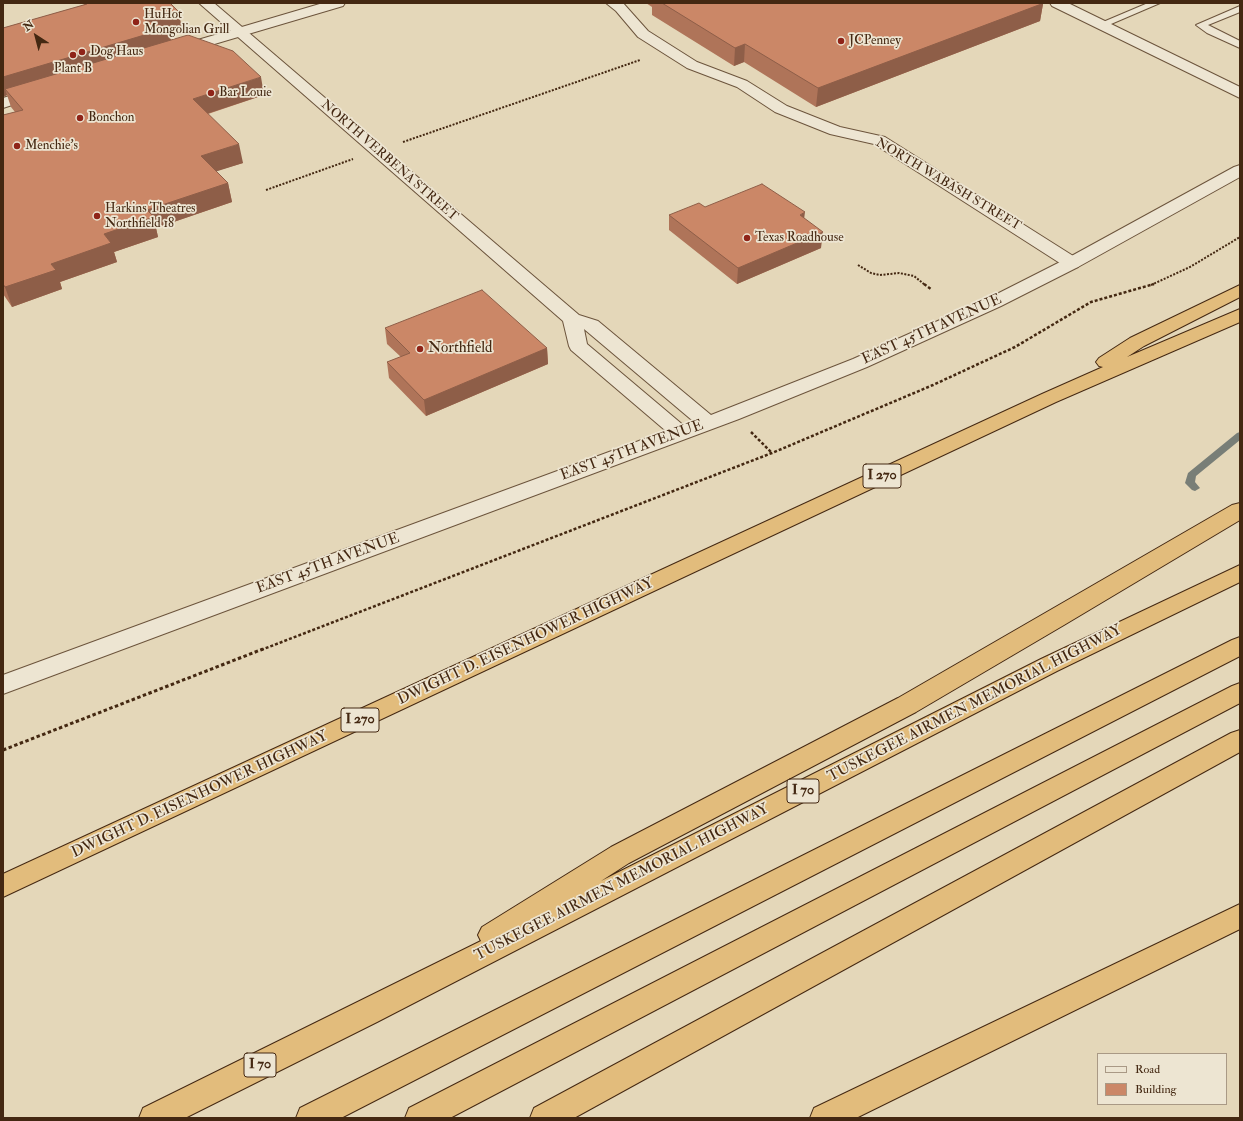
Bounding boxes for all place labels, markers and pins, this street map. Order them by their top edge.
place label: HuHot Mongolian Grill [144,7,229,38]
marker: HuHot Mongolian Grill [131,17,141,27]
place label: JCPenney [849,33,901,49]
marker: JCPenney [836,36,846,46]
place label: Dog Haus [90,44,143,60]
marker: Dog Haus [77,47,87,57]
marker: Plant B [68,50,78,60]
place label: Plant B [54,61,92,77]
place label: Bar Louie [219,85,272,101]
marker: Bar Louie [206,88,216,98]
place label: Bonchon [88,110,134,126]
marker: Bonchon [75,113,85,123]
place label: Menchie's [25,138,78,154]
marker: Menchie's [12,141,22,151]
place label: Harkins Theatres Northfield 18 [105,201,196,232]
marker: Harkins Theatres Northfield 18 [92,211,102,221]
place label: Texas Roadhouse [755,230,844,246]
marker: Texas Roadhouse [742,233,752,243]
place label: Northfield [428,340,492,358]
marker: Northfield [415,344,425,354]

